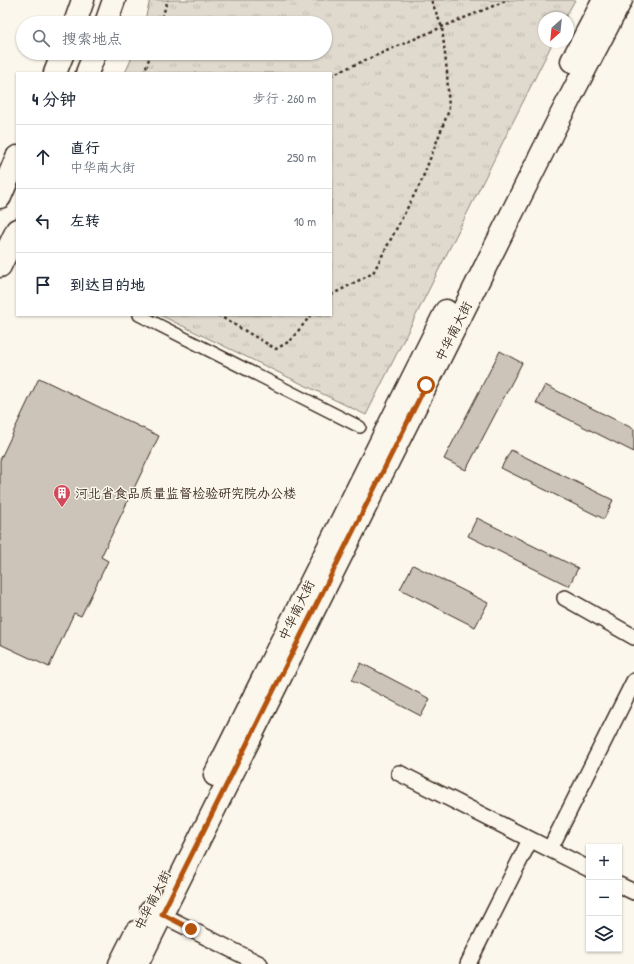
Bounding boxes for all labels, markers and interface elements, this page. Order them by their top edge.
north arrow [538,12,574,48]
search box [16,16,332,60]
icon: search [30,27,52,49]
text: 搜索地点 [62,28,122,49]
text: 4 分钟 [32,87,76,110]
text: 步行 · 260 m [252,89,316,107]
text: 直行 [70,137,100,158]
icon: ahead [32,146,54,168]
text: 250 m [287,148,316,166]
text: 中华南大街 [70,158,135,176]
icon: left [32,210,54,232]
text: 左转 [70,210,100,231]
text: 10 m [294,212,316,230]
icon: arrive [32,274,54,296]
text: 到达目的地 [70,274,145,295]
street label: 中华南大街 [430,298,476,364]
route start [417,376,435,394]
building icon: 河北省食品质量监督检验研究院办公楼 [52,483,72,508]
place label: 河北省食品质量监督检验研究院办公楼 [75,484,296,502]
street label: 中华南大街 [274,577,318,643]
map controls [586,844,622,952]
button: + [586,844,622,880]
street label: 中华南大街 [129,867,175,933]
button: − [586,880,622,916]
button: layers [586,916,622,952]
route end [182,920,200,938]

